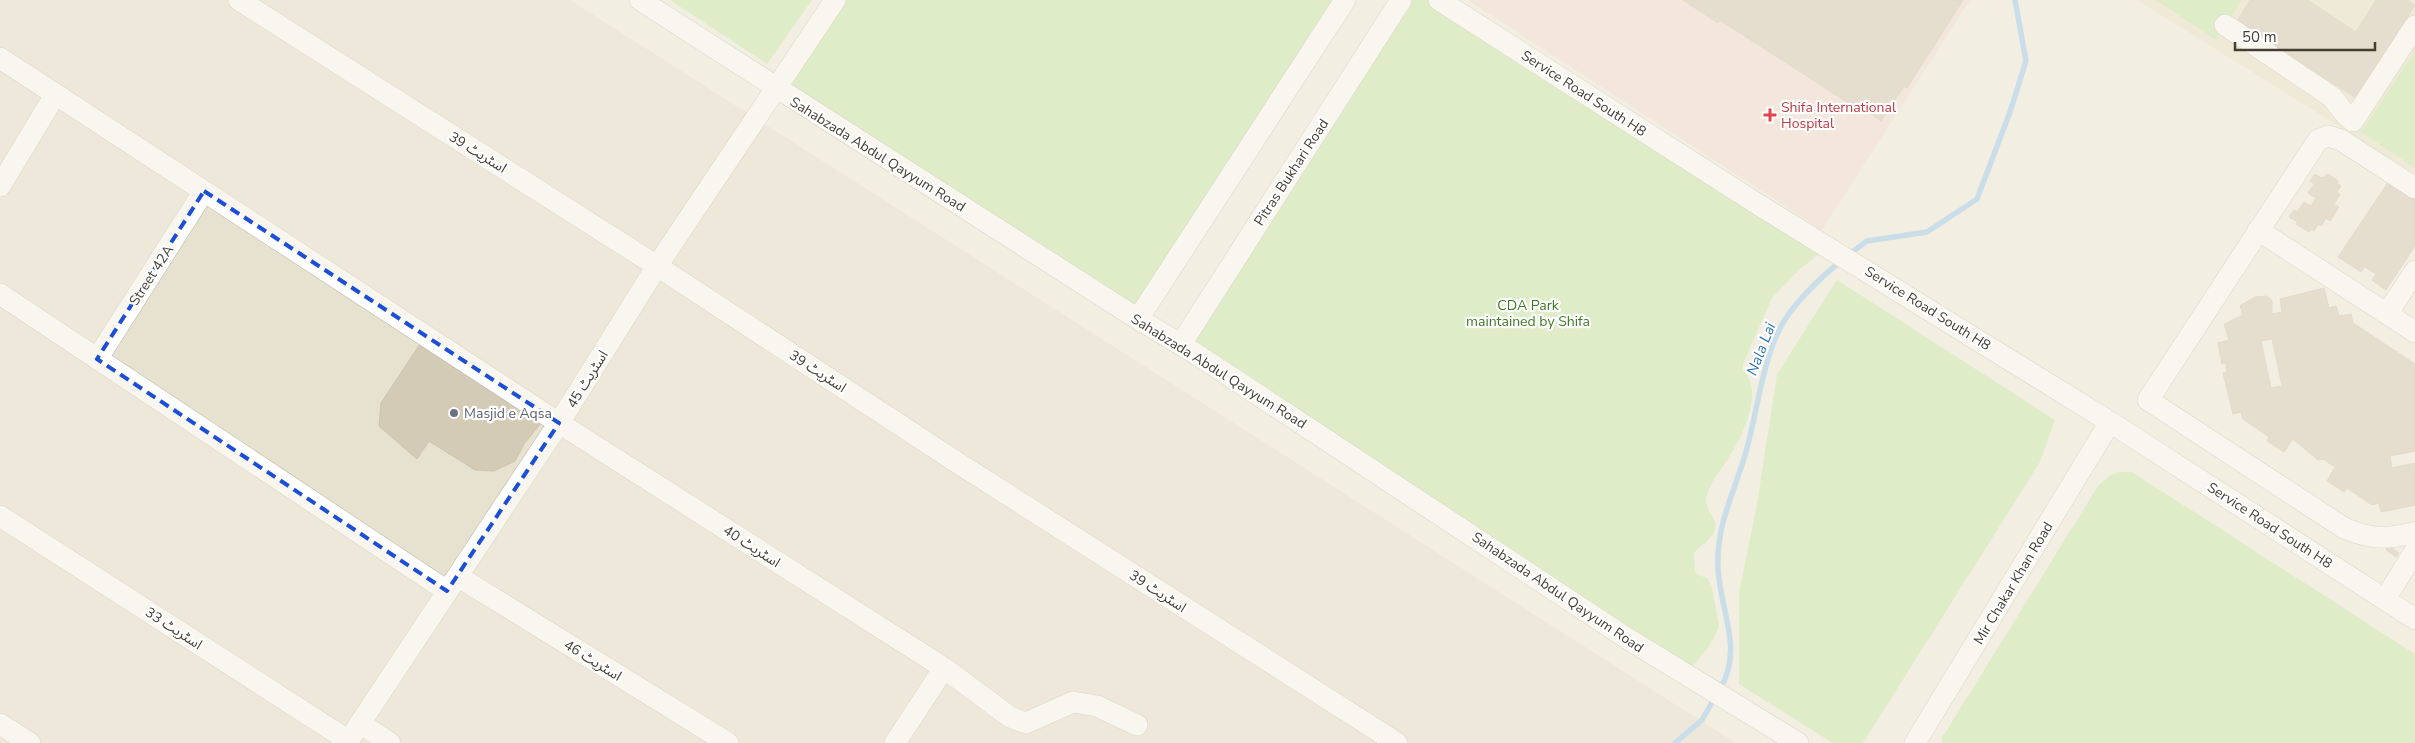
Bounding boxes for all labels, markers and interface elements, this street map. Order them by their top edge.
scale bar [2235,20,2375,52]
text: 50 m [2242,27,2277,47]
street label: Service Road South H8 [1518,46,1650,141]
street label: Sahabzada Abdul Qayyum Road [786,92,969,216]
place label: Shifa International Hospital [1781,98,1897,133]
marker: Shifa International Hospital [1763,108,1777,122]
street label: Pitras Bukhari Road [1250,115,1333,229]
street label: اسٹریٹ 39 [445,127,510,178]
street label: Street 42A [125,241,178,309]
street label: Service Road South H8 [1861,262,1994,355]
park label: CDA Park maintained by Shifa [1466,296,1590,331]
street label: Sahabzada Abdul Qayyum Road [1127,309,1310,433]
water label: Nala Lai [1742,319,1780,378]
street label: اسٹریٹ 39 [785,346,850,397]
street label: اسٹریٹ 45 [562,347,613,412]
place label: Masjid e Aqsa [464,404,552,423]
marker: Masjid e Aqsa [448,407,460,419]
street label: Service Road South H8 [2204,478,2336,573]
street label: Mir Chakar Khan Road [1969,518,2058,648]
street label: اسٹریٹ 40 [719,521,784,572]
street label: Sahabzada Abdul Qayyum Road [1468,528,1647,657]
street label: اسٹریٹ 39 [1125,566,1190,617]
street label: اسٹریٹ 33 [141,603,206,654]
street label: اسٹریٹ 46 [560,635,625,686]

